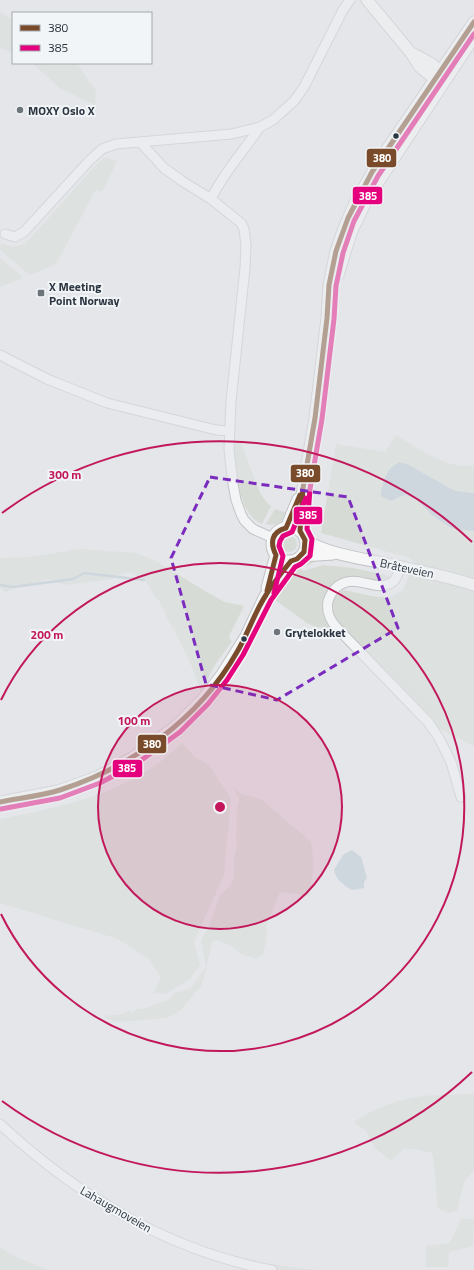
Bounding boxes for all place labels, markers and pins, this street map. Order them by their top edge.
place label: MOXY Oslo X [28,101,95,120]
marker: MOXY Oslo X [15,105,25,115]
unlabelled marker [391,131,401,141]
place label: X Meeting Point Norway [49,277,120,310]
marker: X Meeting Point Norway [36,288,46,298]
place label: Grytelokket [285,623,346,642]
marker: Grytelokket [272,627,282,637]
unlabelled marker [239,634,249,644]
centre of rings [213,800,227,814]

